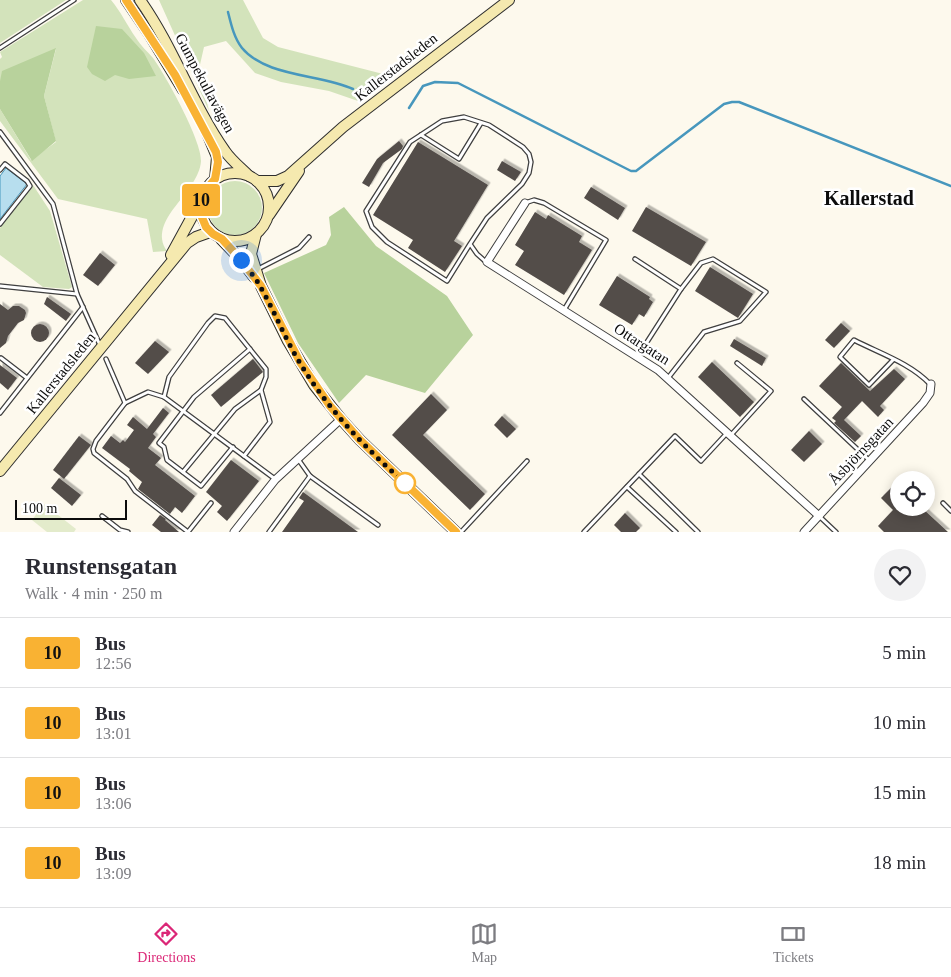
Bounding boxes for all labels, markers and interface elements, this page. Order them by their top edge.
street label: Kallerstadsleden [352,30,441,104]
street label: Gumpekullavägen [172,31,238,136]
line badge: 10 [178,184,224,216]
district label: Kallerstad [824,187,914,209]
text: 10 [192,190,210,210]
your location [229,248,254,273]
street label: Ottargatan [611,320,673,368]
street label: Kallerstadsleden [23,329,99,417]
street label: Åsbjörnsgatan [826,413,897,488]
map controls [890,471,935,516]
button: locate [890,471,935,516]
unlabelled marker [394,472,416,494]
scale bar [15,497,128,520]
text: 100 m [22,501,57,516]
button: heart [874,549,926,601]
text: Runstensgatan [25,553,177,579]
text: Walk · 4 min · 250 m [25,585,162,602]
text: Bus [95,633,126,654]
text: 5 min [882,642,926,663]
text: 10 [44,643,62,663]
text: 12:56 [95,655,131,672]
text: Bus [95,703,126,724]
text: 10 min [873,712,926,733]
text: 10 [44,713,62,733]
text: 13:01 [95,725,131,742]
text: Bus [95,773,126,794]
text: 15 min [873,782,926,803]
text: 10 [44,783,62,803]
text: 13:06 [95,795,131,812]
text: Bus [95,843,126,864]
text: 18 min [873,852,926,873]
text: 10 [44,853,62,873]
text: 13:09 [95,865,131,882]
tab: Directions [137,920,196,966]
tab: Map [470,920,498,966]
tab: Tickets [773,920,814,966]

